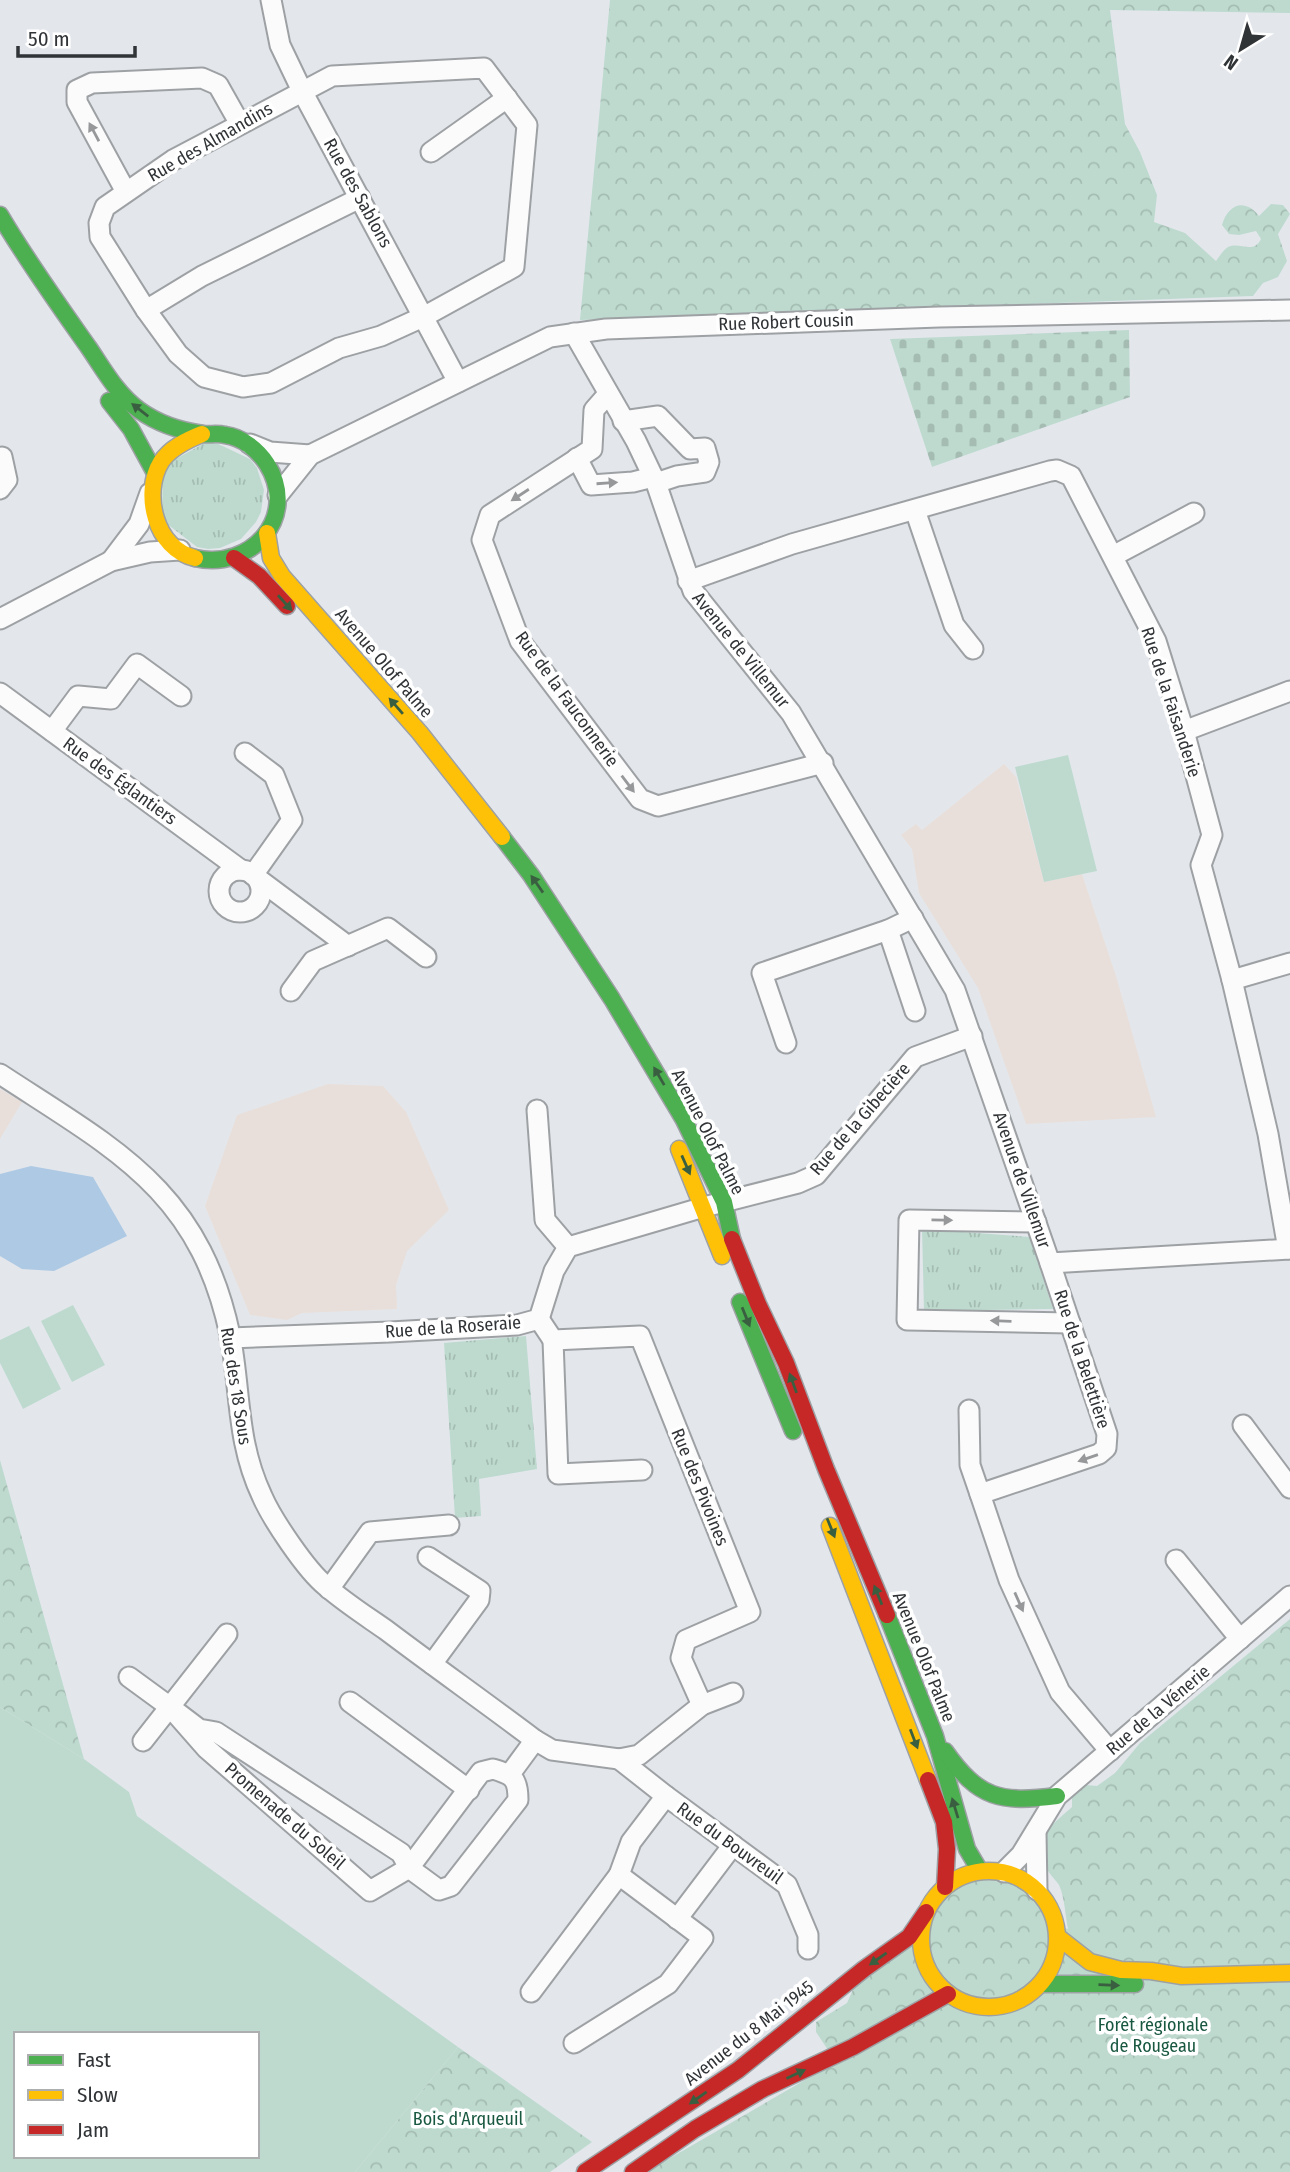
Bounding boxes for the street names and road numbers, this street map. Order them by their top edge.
street label: Rue des Almandins [144,97,277,187]
street label: Rue des Sablons [319,135,397,252]
street label: Rue Robert Cousin [718,309,854,335]
street label: Avenue de Villemur [688,588,795,713]
street label: Avenue Olof Palme [330,604,438,722]
street label: Rue de la Faisanderie [1136,624,1206,780]
street label: Rue de la Fauconnerie [510,627,624,771]
street label: Rue des Églantiers [59,732,182,830]
street label: Rue de la Gibecière [805,1058,915,1180]
street label: Avenue Olof Palme [667,1065,749,1199]
street label: Avenue de Villemur [988,1109,1056,1252]
street label: Rue de la Belettière [1049,1287,1115,1431]
street label: Rue de la Roseraie [384,1311,522,1343]
street label: Rue des 18 Sous [216,1326,256,1447]
street label: Rue des Pivoines [666,1425,734,1549]
street label: Avenue Olof Palme [888,1589,960,1725]
street label: Rue de la Vénerie [1102,1660,1214,1760]
street label: Promenade du Soleil [220,1758,350,1875]
street label: Rue du Bouvreuil [673,1797,788,1889]
street label: Avenue du 8 Mai 1945 [680,1976,818,2090]

